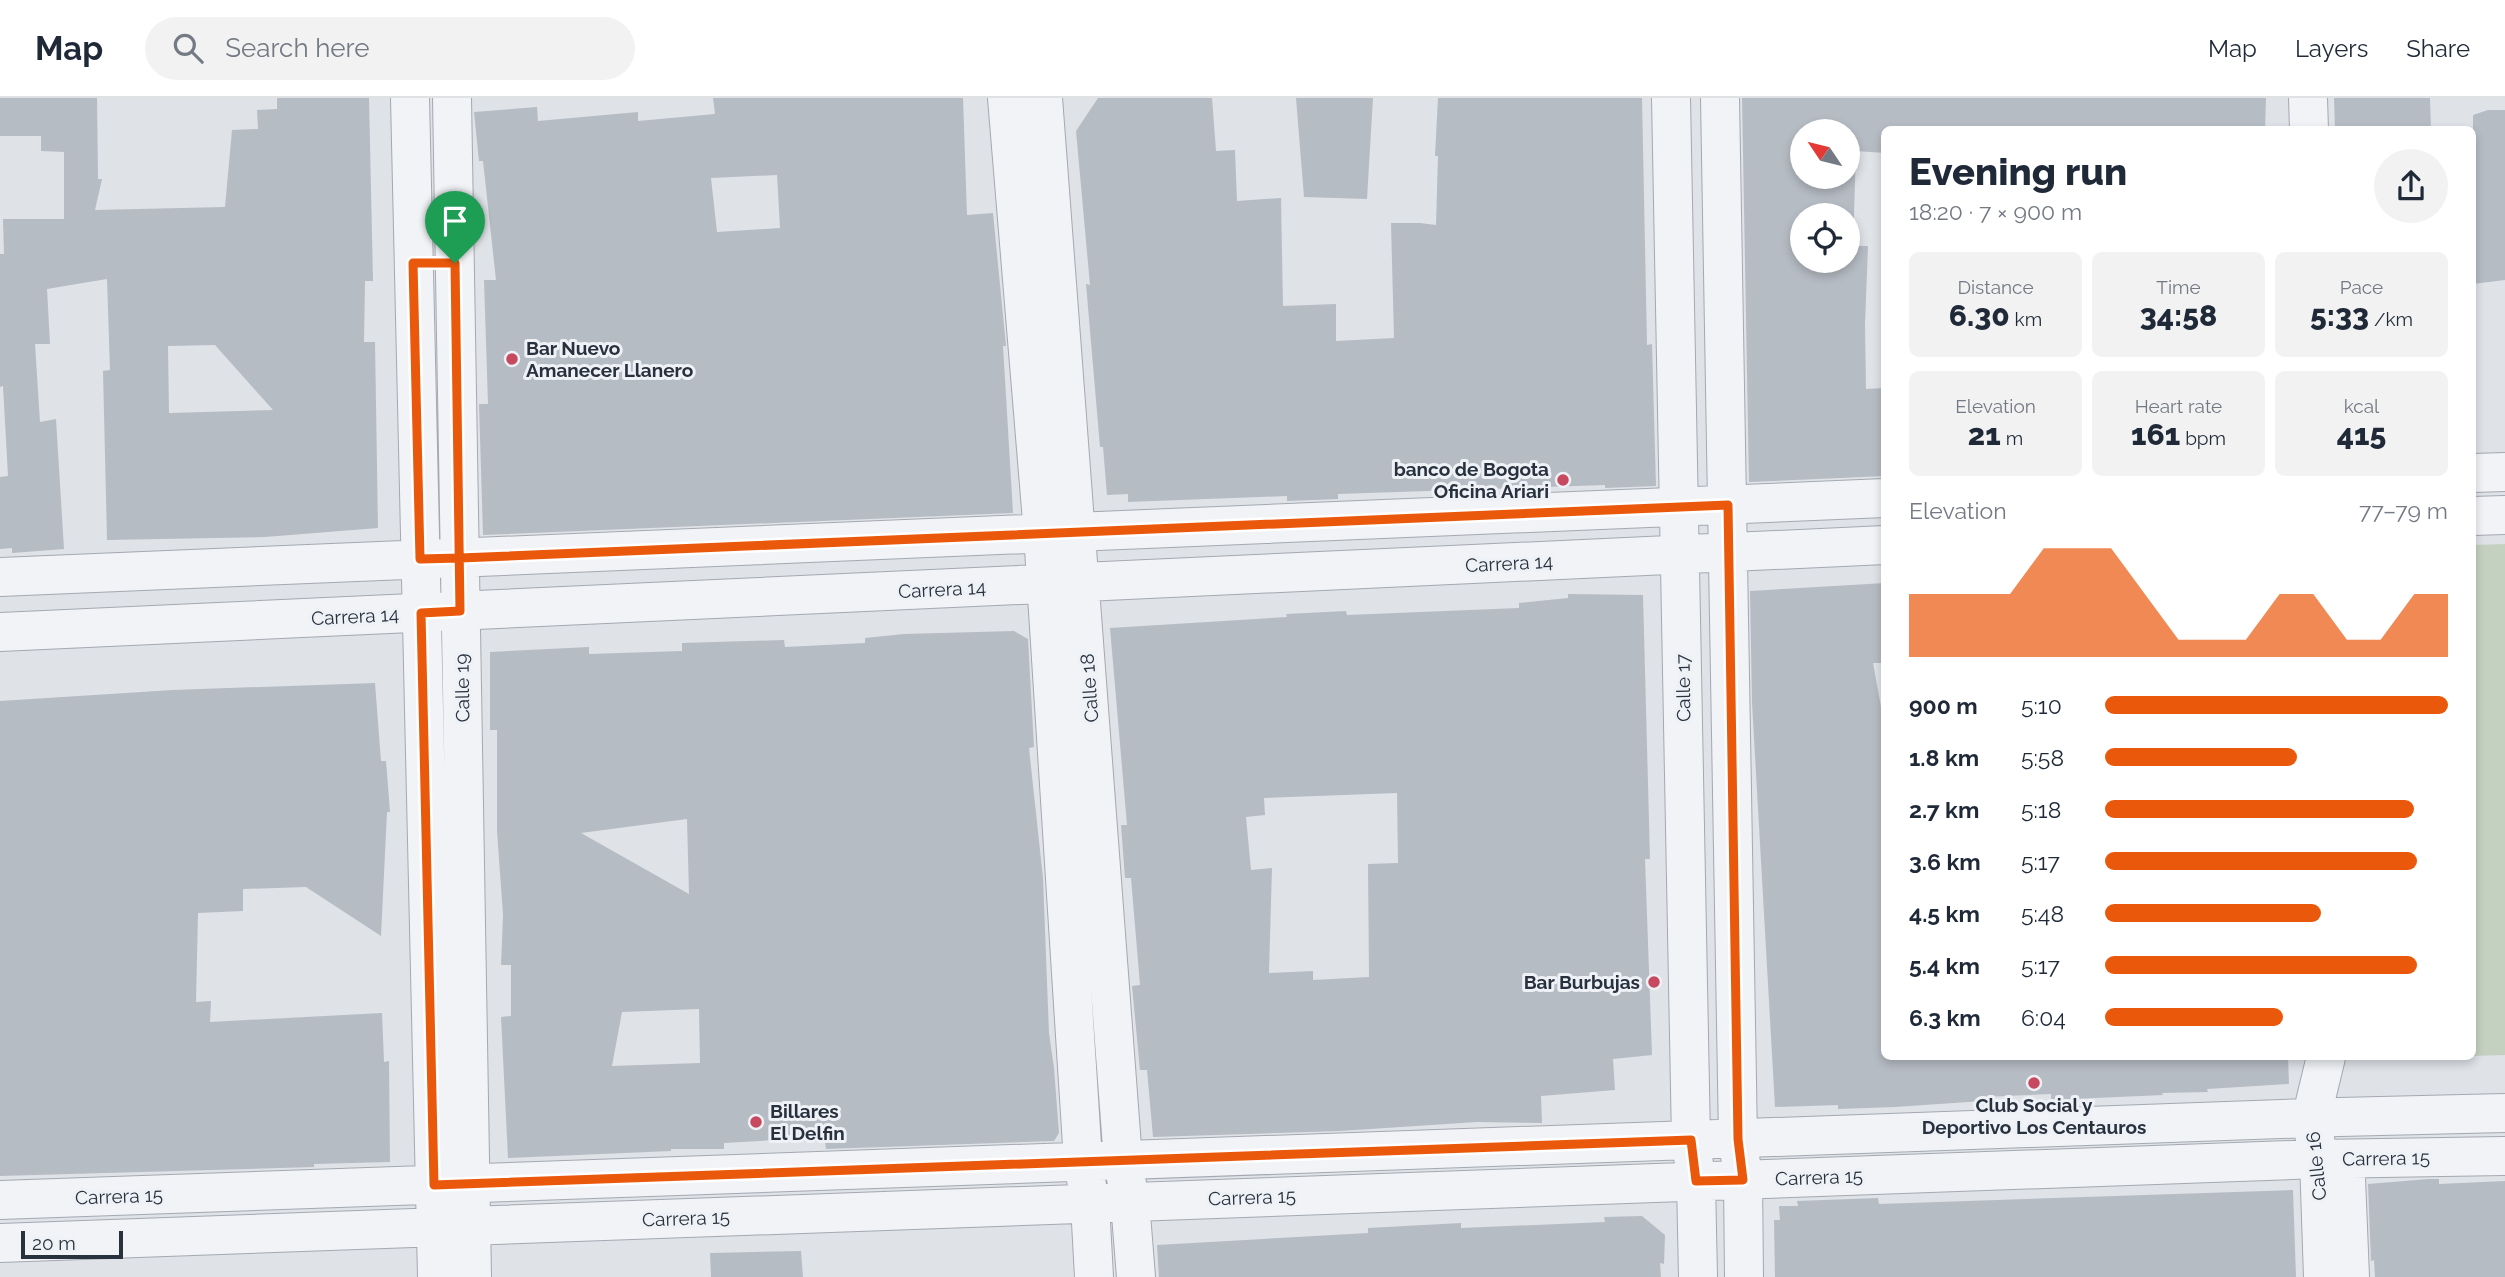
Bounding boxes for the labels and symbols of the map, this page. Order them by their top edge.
north arrow [1790,119,1860,189]
pin [425,191,485,263]
place label: Bar Nuevo Amanecer Llanero [526,337,693,381]
marker: Bar Nuevo Amanecer Llanero [504,351,520,367]
place label: banco de Bogota Oficina Ariari [1394,458,1549,502]
marker: banco de Bogota Oficina Ariari [1555,472,1571,488]
street label: Carrera 14 [1465,550,1553,576]
street label: Carrera 14 [898,576,986,602]
street label: Carrera 14 [311,603,399,629]
street label: Calle 19 [450,653,474,723]
street label: Calle 18 [1076,653,1102,723]
street label: Calle 17 [1671,654,1695,722]
place label: Bar Burbujas [1524,971,1640,993]
marker: Bar Burbujas [1646,974,1662,990]
marker: Club Social y Deportivo Los Centauros [2026,1075,2042,1091]
place label: Club Social y Deportivo Los Centauros [1922,1094,2146,1138]
place label: Billares El Delfin [770,1100,845,1144]
marker: Billares El Delfin [748,1114,764,1130]
street label: Calle 16 [2301,1130,2331,1202]
street label: Carrera 15 [2342,1146,2430,1170]
street label: Carrera 15 [1775,1164,1863,1190]
street label: Carrera 15 [75,1183,163,1209]
street label: Carrera 15 [1208,1184,1296,1210]
street label: Carrera 15 [642,1205,730,1231]
scale bar [21,1228,122,1260]

